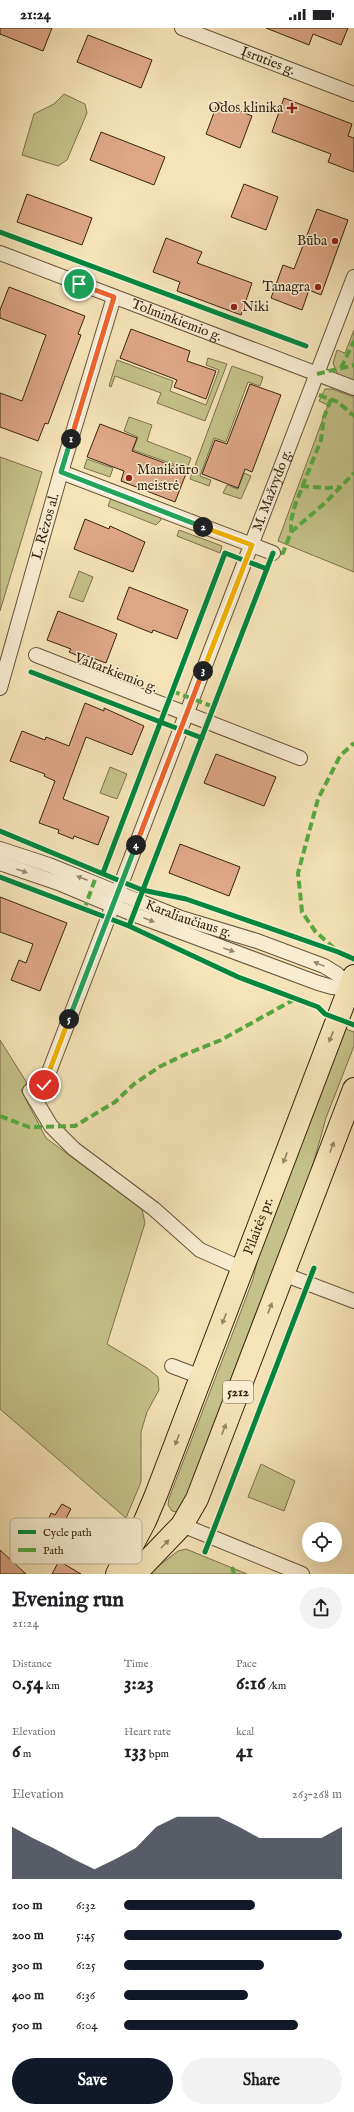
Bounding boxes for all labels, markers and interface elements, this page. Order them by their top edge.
text: 21:24 [20,5,51,24]
street label: Įsruties g. [238,42,298,80]
place label: Odos klinika [209,99,284,117]
marker: Odos klinika [286,102,298,114]
place label: Būba [297,232,328,250]
marker: Būba [330,236,340,246]
pin [62,267,96,301]
icon: arrive [68,273,90,295]
place label: Tanagra [263,278,311,296]
marker: Tanagra [313,282,323,292]
street label: Tolminkiemio g. [129,295,224,346]
place label: Niki [242,298,269,316]
marker: Niki [229,302,239,312]
pin: 1 [61,429,81,449]
text: 1 [69,432,73,446]
street label: M. Mažvydo g. [248,447,296,534]
place label: Manikiūro meistrė [137,461,199,495]
marker: Manikiūro meistrė [124,473,134,483]
street label: L. Rėzos al. [28,491,64,561]
pin: 2 [193,517,213,537]
text: 2 [200,520,206,534]
street label: Valtarkiemio g. [71,649,160,697]
pin: 3 [193,661,213,681]
text: 3 [201,664,205,678]
pin: 4 [126,835,146,855]
text: 4 [133,838,139,852]
one-way arrow [16,868,28,874]
one-way arrow [76,874,88,880]
street label: Karaliaučiaus g. [143,896,234,942]
one-way arrow [143,918,155,924]
one-way arrow [224,947,236,953]
one-way arrow [313,961,325,967]
pin: 5 [59,1009,79,1029]
text: 5 [67,1012,71,1026]
one-way arrow [327,1031,333,1043]
pin [27,1068,61,1102]
icon: check [33,1074,55,1096]
one-way arrow [329,1141,335,1153]
one-way arrow [281,1153,287,1165]
street label: Pilaitės pr. [239,1195,278,1257]
one-way arrow [268,1301,274,1313]
one-way arrow [220,1313,226,1325]
road number: 5212 [223,1381,253,1403]
one-way arrow [221,1423,227,1435]
one-way arrow [174,1434,180,1446]
legend [10,1518,142,1564]
map controls [302,1522,342,1562]
button: locate [302,1522,342,1562]
text: Cycle path [43,1526,92,1540]
one-way arrow [160,1539,170,1549]
text: Path [43,1544,64,1558]
text: Evening run [12,1586,124,1614]
button: share [300,1587,342,1629]
text: 21:24 [12,1615,39,1632]
text: Distance [12,1657,52,1671]
text: Time [124,1657,148,1671]
text: Pace [236,1657,257,1671]
text: 0.54 [12,1671,43,1696]
text: 3:23 [124,1671,154,1696]
text: 6:16 [236,1671,266,1696]
text: km [43,1679,60,1693]
text: /km [266,1679,286,1693]
text: Elevation [12,1725,56,1739]
text: Heart rate [124,1725,171,1739]
text: kcal [236,1725,254,1739]
text: 6 [12,1739,20,1764]
text: 133 [124,1739,146,1764]
text: 41 [236,1739,253,1764]
text: m [20,1747,31,1761]
text: bpm [146,1747,169,1761]
text: Elevation [12,1786,64,1803]
text: 263–268 m [292,1786,342,1803]
text: 100 m [12,1897,42,1914]
text: 6:32 [76,1897,96,1914]
text: 200 m [12,1927,44,1944]
text: 5:45 [76,1927,95,1944]
text: 300 m [12,1957,43,1974]
text: 6:25 [76,1957,96,1974]
text: 400 m [12,1987,44,2004]
text: 6:36 [76,1987,95,2004]
text: 500 m [12,2017,42,2034]
text: 6:04 [76,2017,98,2034]
button: Save [12,2058,173,2104]
button: Share [181,2058,342,2104]

